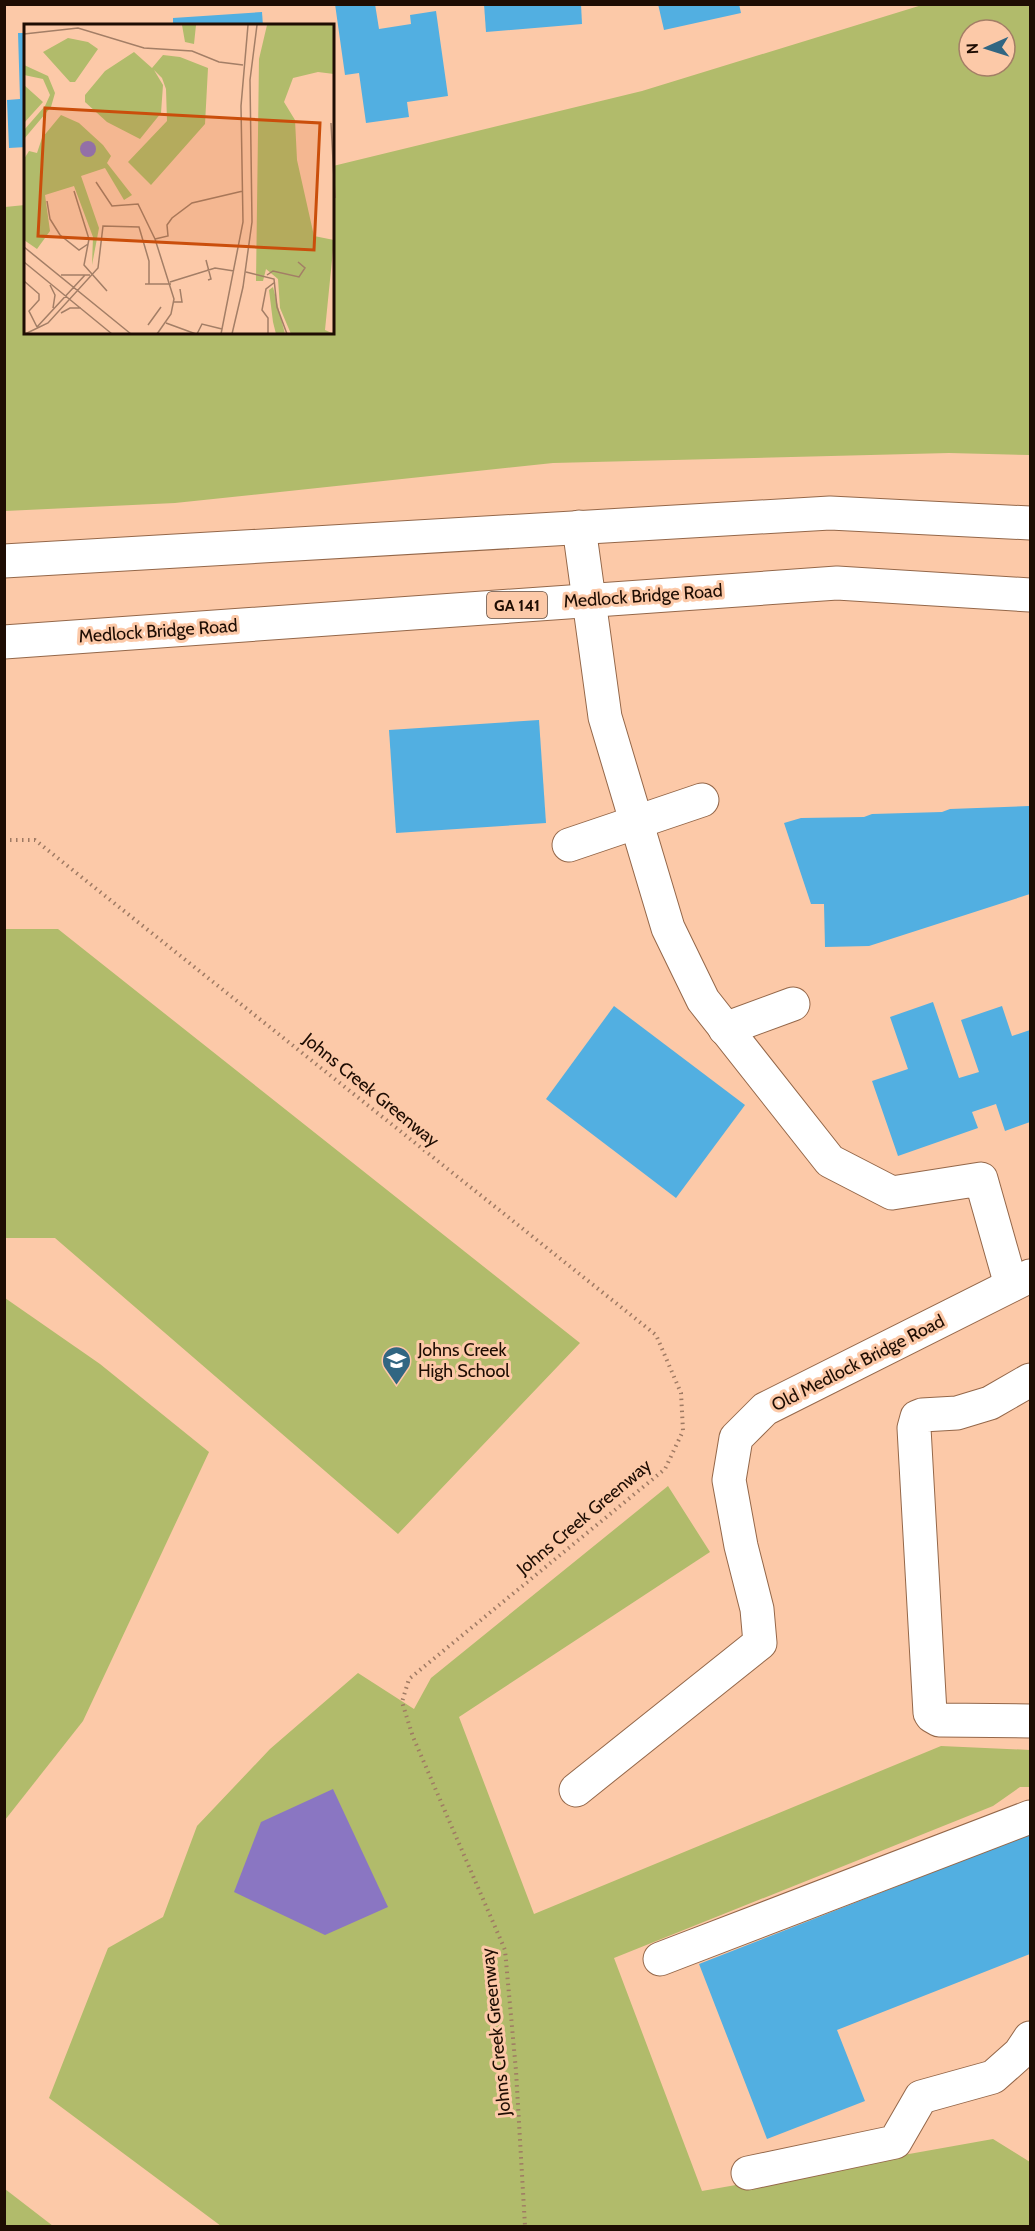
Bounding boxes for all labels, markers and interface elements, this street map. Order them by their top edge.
north arrow [957,18,1017,78]
inset map [24,24,334,334]
text: N [963,43,982,55]
street label: Medlock Bridge Road [563,579,723,613]
road number: GA 141 [487,592,547,618]
street label: Medlock Bridge Road [78,614,238,648]
street label: Johns Creek Greenway [298,1028,443,1152]
street label: Old Medlock Bridge Road [768,1310,948,1416]
place label: Johns Creek High School [417,1339,510,1382]
school or university icon: Johns Creek High School [381,1344,413,1386]
street label: Johns Creek Greenway [512,1454,656,1580]
street label: Johns Creek Greenway [476,1947,516,2118]

